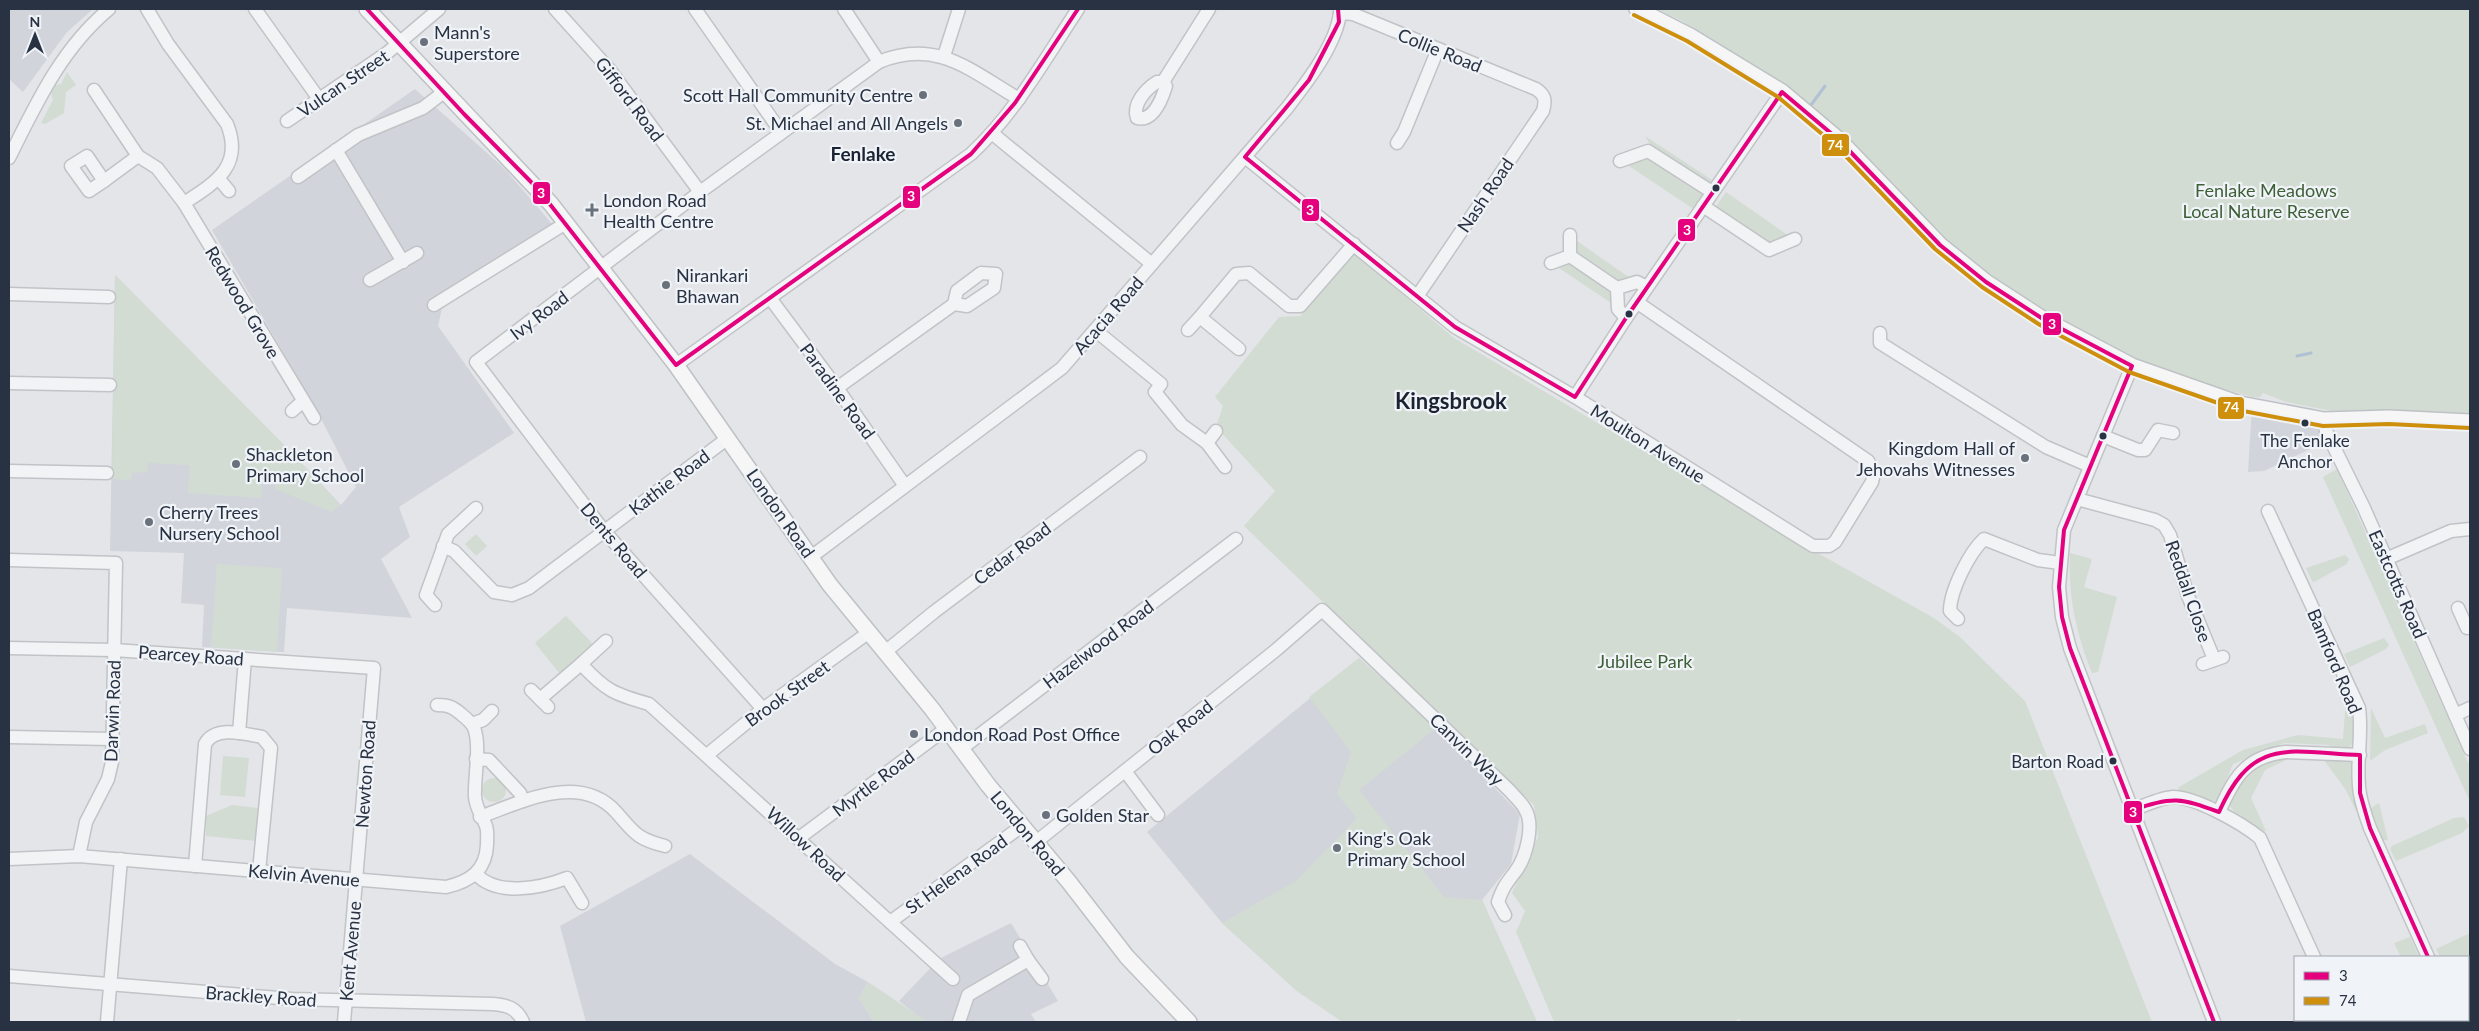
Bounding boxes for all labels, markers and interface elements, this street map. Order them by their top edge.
north arrow [10,10,60,60]
text: N [30,13,40,30]
place label: Mann's Superstore [434,21,520,64]
street label: Collie Road [1395,23,1485,77]
marker: Mann's Superstore [418,36,430,48]
street label: Vulcan Street [293,44,393,122]
street label: Gifford Road [591,52,669,146]
place label: Scott Hall Community Centre [683,84,913,106]
marker: Scott Hall Community Centre [917,89,929,101]
place label: St. Michael and All Angels [746,112,948,134]
marker: St. Michael and All Angels [952,117,964,129]
line badge: 74 [1821,133,1850,157]
text: 74 [1827,136,1843,153]
district label: Fenlake [831,142,895,165]
street label: Nash Road [1452,154,1518,236]
park label: Fenlake Meadows Local Nature Reserve [2183,179,2349,222]
line badge: 3 [532,181,551,205]
unlabelled marker [1711,183,1721,193]
text: 3 [537,184,545,201]
line badge: 3 [902,185,921,209]
text: 3 [907,187,915,204]
place label: London Road Health Centre [603,189,714,232]
line badge: 3 [1301,198,1320,222]
text: 3 [1306,201,1314,218]
marker: London Road Health Centre [585,203,599,217]
line badge: 3 [1677,218,1696,242]
text: 3 [1683,221,1691,238]
street label: Redwood Grove [201,242,285,362]
place label: Nirankari Bhawan [676,264,748,307]
street label: Acacia Road [1068,272,1148,358]
marker: Nirankari Bhawan [660,279,672,291]
street label: Ivy Road [505,286,573,344]
unlabelled marker [1624,309,1634,319]
line badge: 3 [2042,312,2062,336]
text: 3 [2048,315,2056,332]
street label: Paradine Road [796,339,880,443]
district label: Kingsbrook [1395,387,1507,414]
line badge: 74 [2217,396,2245,420]
text: 74 [2223,398,2239,415]
street label: Moulton Avenue [1587,399,1709,487]
marker: The Fenlake Anchor [2300,418,2310,428]
place label: The Fenlake Anchor [2260,430,2350,472]
unlabelled marker [2098,431,2108,441]
place label: Kingdom Hall of Jehovahs Witnesses [1856,437,2016,480]
place label: Shackleton Primary School [246,443,364,486]
street label: Kathie Road [624,444,714,520]
marker: Kingdom Hall of Jehovahs Witnesses [2019,452,2031,464]
marker: Shackleton Primary School [230,458,242,470]
street label: London Road [742,464,820,562]
street label: Dents Road [576,498,652,582]
place label: Cherry Trees Nursery School [159,501,279,544]
marker: Cherry Trees Nursery School [143,516,155,528]
street label: Cedar Road [969,517,1055,589]
street label: Eastcotts Road [2364,526,2432,642]
street label: Reddall Close [2161,537,2217,645]
street label: Hazelwood Road [1038,595,1158,693]
street label: Bamford Road [2303,605,2367,717]
street label: Pearcey Road [137,640,245,670]
park label: Jubilee Park [1598,650,1693,672]
street label: Brook Street [740,655,834,731]
street label: Darwin Road [99,660,125,762]
street label: Oak Road [1143,695,1217,759]
street label: Canvin Way [1425,708,1509,790]
street label: Newton Road [350,719,380,829]
place label: London Road Post Office [924,723,1120,745]
marker: London Road Post Office [908,728,920,740]
street label: Myrtle Road [828,745,918,821]
place label: Barton Road [2011,751,2104,772]
marker: Barton Road [2108,756,2118,766]
street label: London Road [986,786,1070,880]
line badge: 3 [2123,800,2143,824]
street label: Willow Road [762,802,850,886]
text: 3 [2129,803,2137,820]
place label: Golden Star [1056,804,1149,826]
marker: Golden Star [1040,809,1052,821]
place label: King's Oak Primary School [1347,827,1465,870]
street label: St Helena Road [901,830,1011,918]
marker: King's Oak Primary School [1331,842,1343,854]
street label: Kelvin Avenue [247,859,361,891]
street label: Kent Avenue [335,900,365,1002]
legend [2294,956,2469,1021]
text: 3 [2339,966,2348,984]
street label: Brackley Road [205,981,317,1011]
text: 74 [2339,991,2357,1009]

